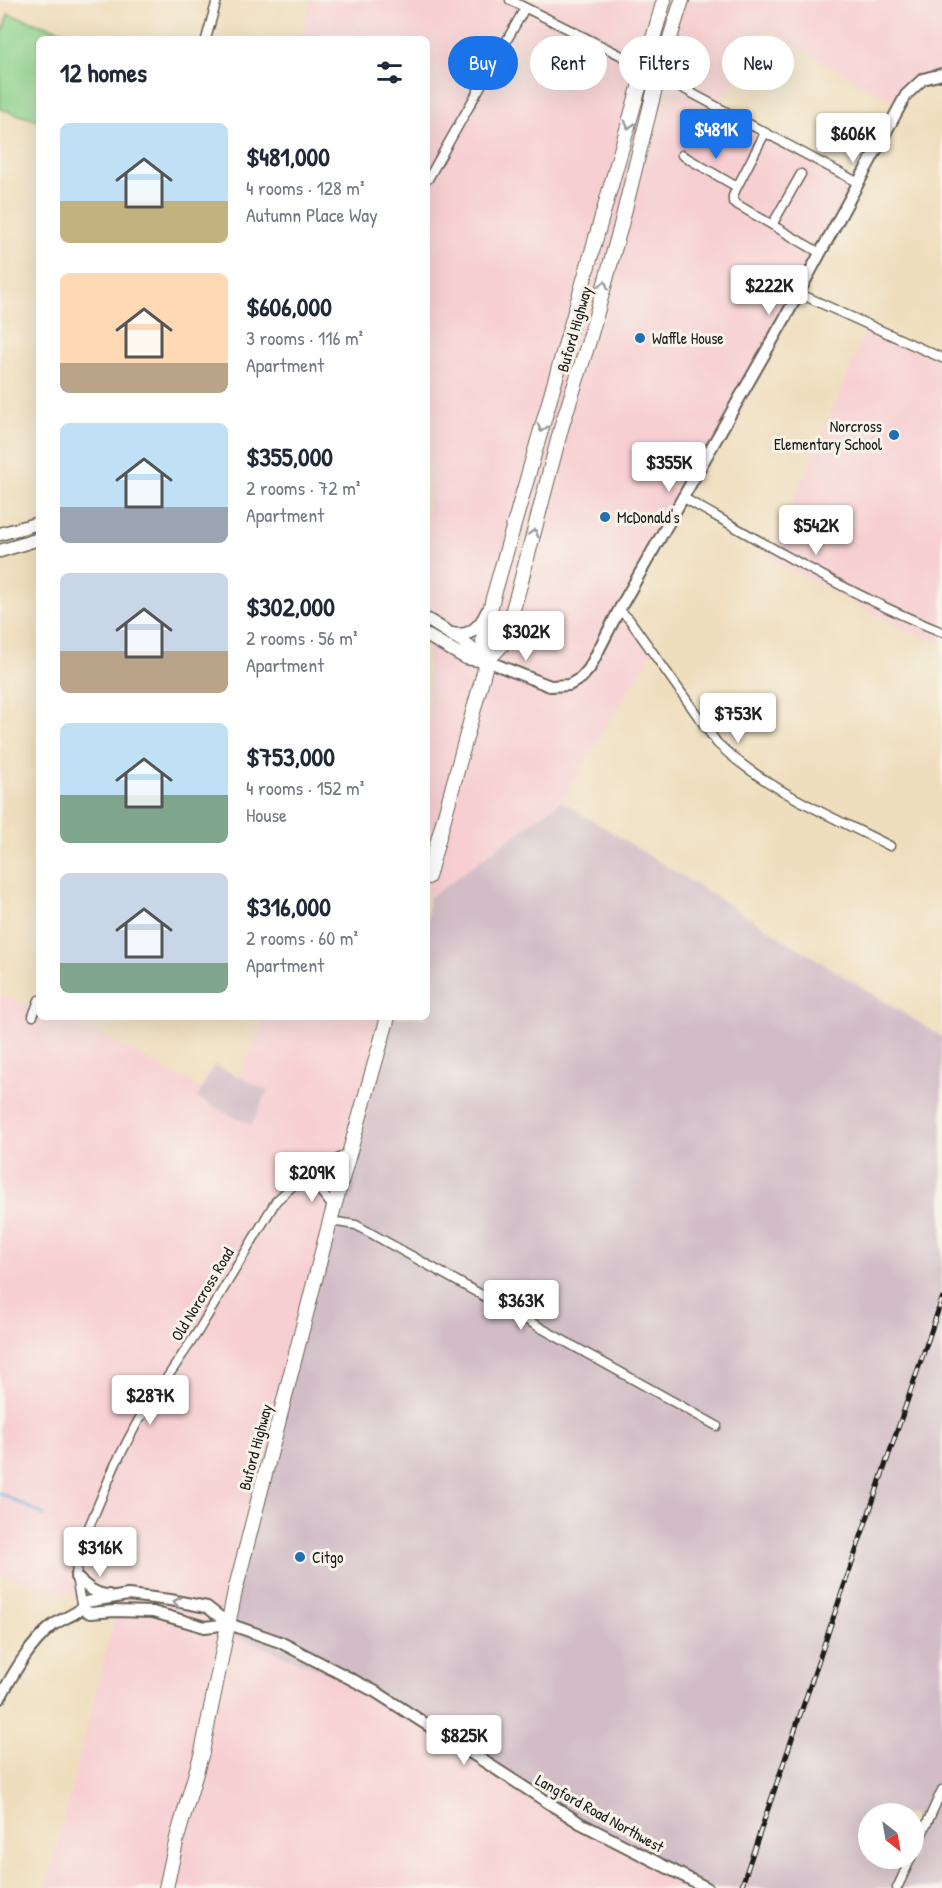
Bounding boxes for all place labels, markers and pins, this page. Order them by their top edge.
pin: $481K [674,109,758,160]
pin: $606K [811,113,895,164]
pin: $222K [727,265,811,316]
place label: Waffle House [652,327,724,349]
marker: Waffle House [633,331,647,345]
place label: Norcross Elementary School [774,415,883,455]
marker: Norcross Elementary School [887,428,901,442]
pin: $355K [627,442,711,493]
pin: $542K [774,505,858,556]
place label: McDonald's [617,506,680,528]
marker: McDonald's [598,510,612,524]
pin: $302K [484,611,568,662]
pin: $753K [696,693,780,744]
pin: $209K [270,1152,354,1203]
pin: $363K [479,1280,563,1331]
pin: $287K [108,1375,192,1426]
pin: $316K [58,1527,142,1578]
place label: Citgo [312,1546,344,1568]
marker: Citgo [293,1550,307,1564]
pin: $825K [422,1715,506,1766]

